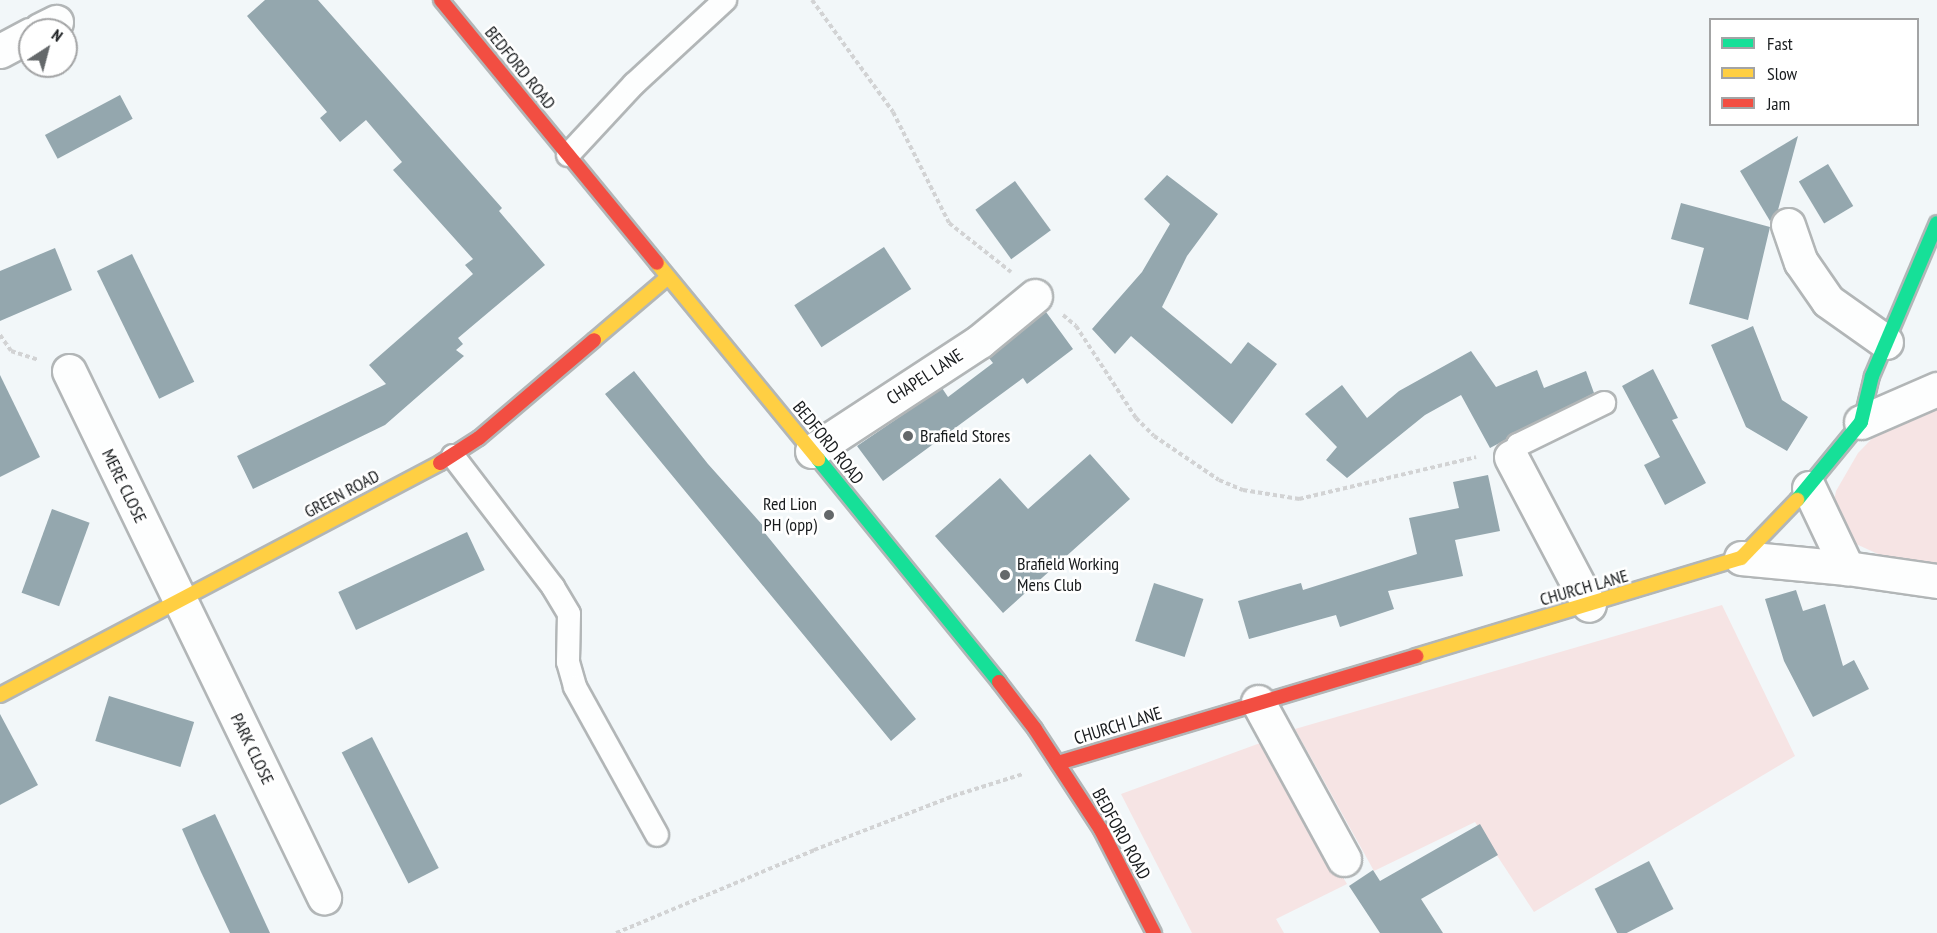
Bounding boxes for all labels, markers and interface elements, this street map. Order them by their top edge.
north arrow [18,18,78,78]
legend [1709,18,1919,126]
street label: BEDFORD ROAD [480,22,560,114]
text: N [48,24,67,46]
text: Fast [1767,32,1793,55]
text: Slow [1767,62,1797,85]
text: Jam [1767,92,1790,115]
street label: CHAPEL LANE [883,344,967,410]
street label: BEDFORD ROAD [788,397,868,489]
place label: Brafield Stores [920,425,1010,447]
marker: Brafield Stores [901,429,915,443]
street label: MERE CLOSE [97,446,151,526]
street label: GREEN ROAD [301,465,383,523]
place label: Red Lion PH (opp) [763,494,817,536]
marker: Red Lion PH (opp) [822,508,836,522]
place label: Brafield Working Mens Club [1017,554,1119,596]
street label: CHURCH LANE [1537,565,1631,611]
marker: Brafield Working Mens Club [998,568,1012,582]
street label: CHURCH LANE [1072,702,1164,750]
street label: PARK CLOSE [225,710,279,788]
street label: BEDFORD ROAD [1087,785,1155,883]

